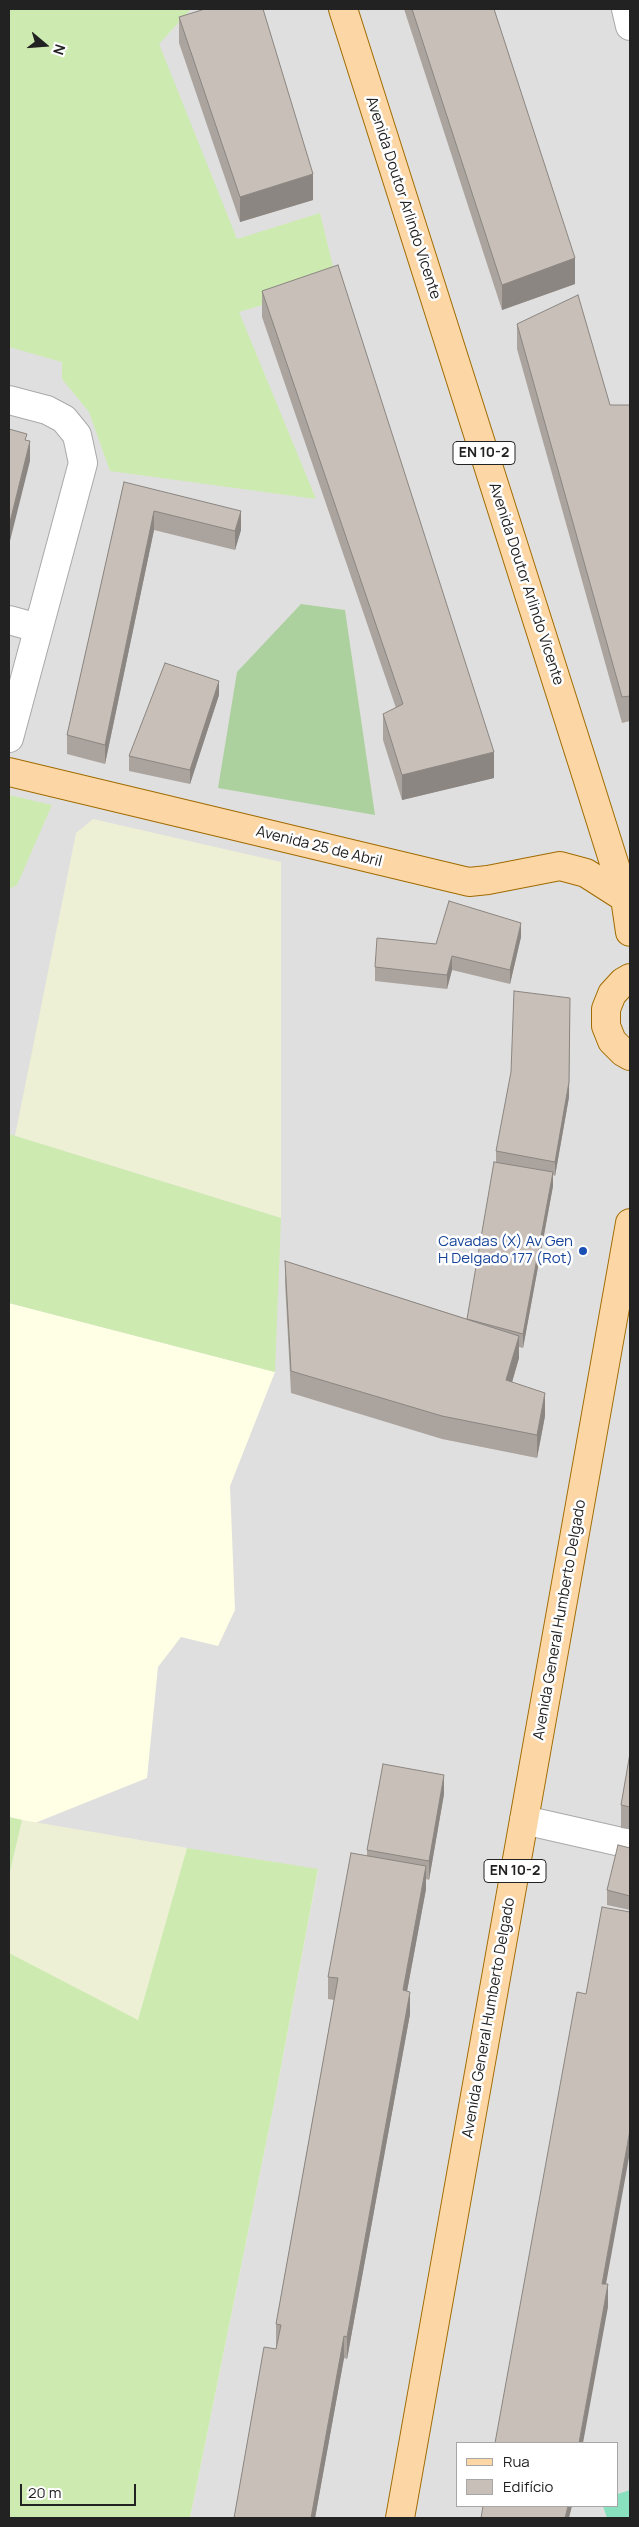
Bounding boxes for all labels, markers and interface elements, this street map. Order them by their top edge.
north arrow [20,20,70,70]
text: N [49,42,70,58]
street label: Avenida Doutor Arlindo Vicente [362,94,444,302]
road number: EN 10-2 [453,442,515,464]
street label: Avenida Doutor Arlindo Vicente [485,480,567,688]
street label: Avenida 25 de Abril [254,823,384,871]
place label: Cavadas (X) Av Gen H Delgado 177 (Rot) [438,1233,573,1268]
marker: Cavadas (X) Av Gen H Delgado 177 (Rot) [577,1245,589,1257]
street label: Avenida General Humberto Delgado [530,1498,590,1742]
road number: EN 10-2 [484,1860,546,1882]
street label: Avenida General Humberto Delgado [459,1896,519,2140]
legend [456,2442,619,2507]
text: Rua [503,2451,530,2472]
scale bar [22,2474,139,2506]
text: Edifício [503,2476,553,2497]
text: 20 m [28,2482,61,2503]

